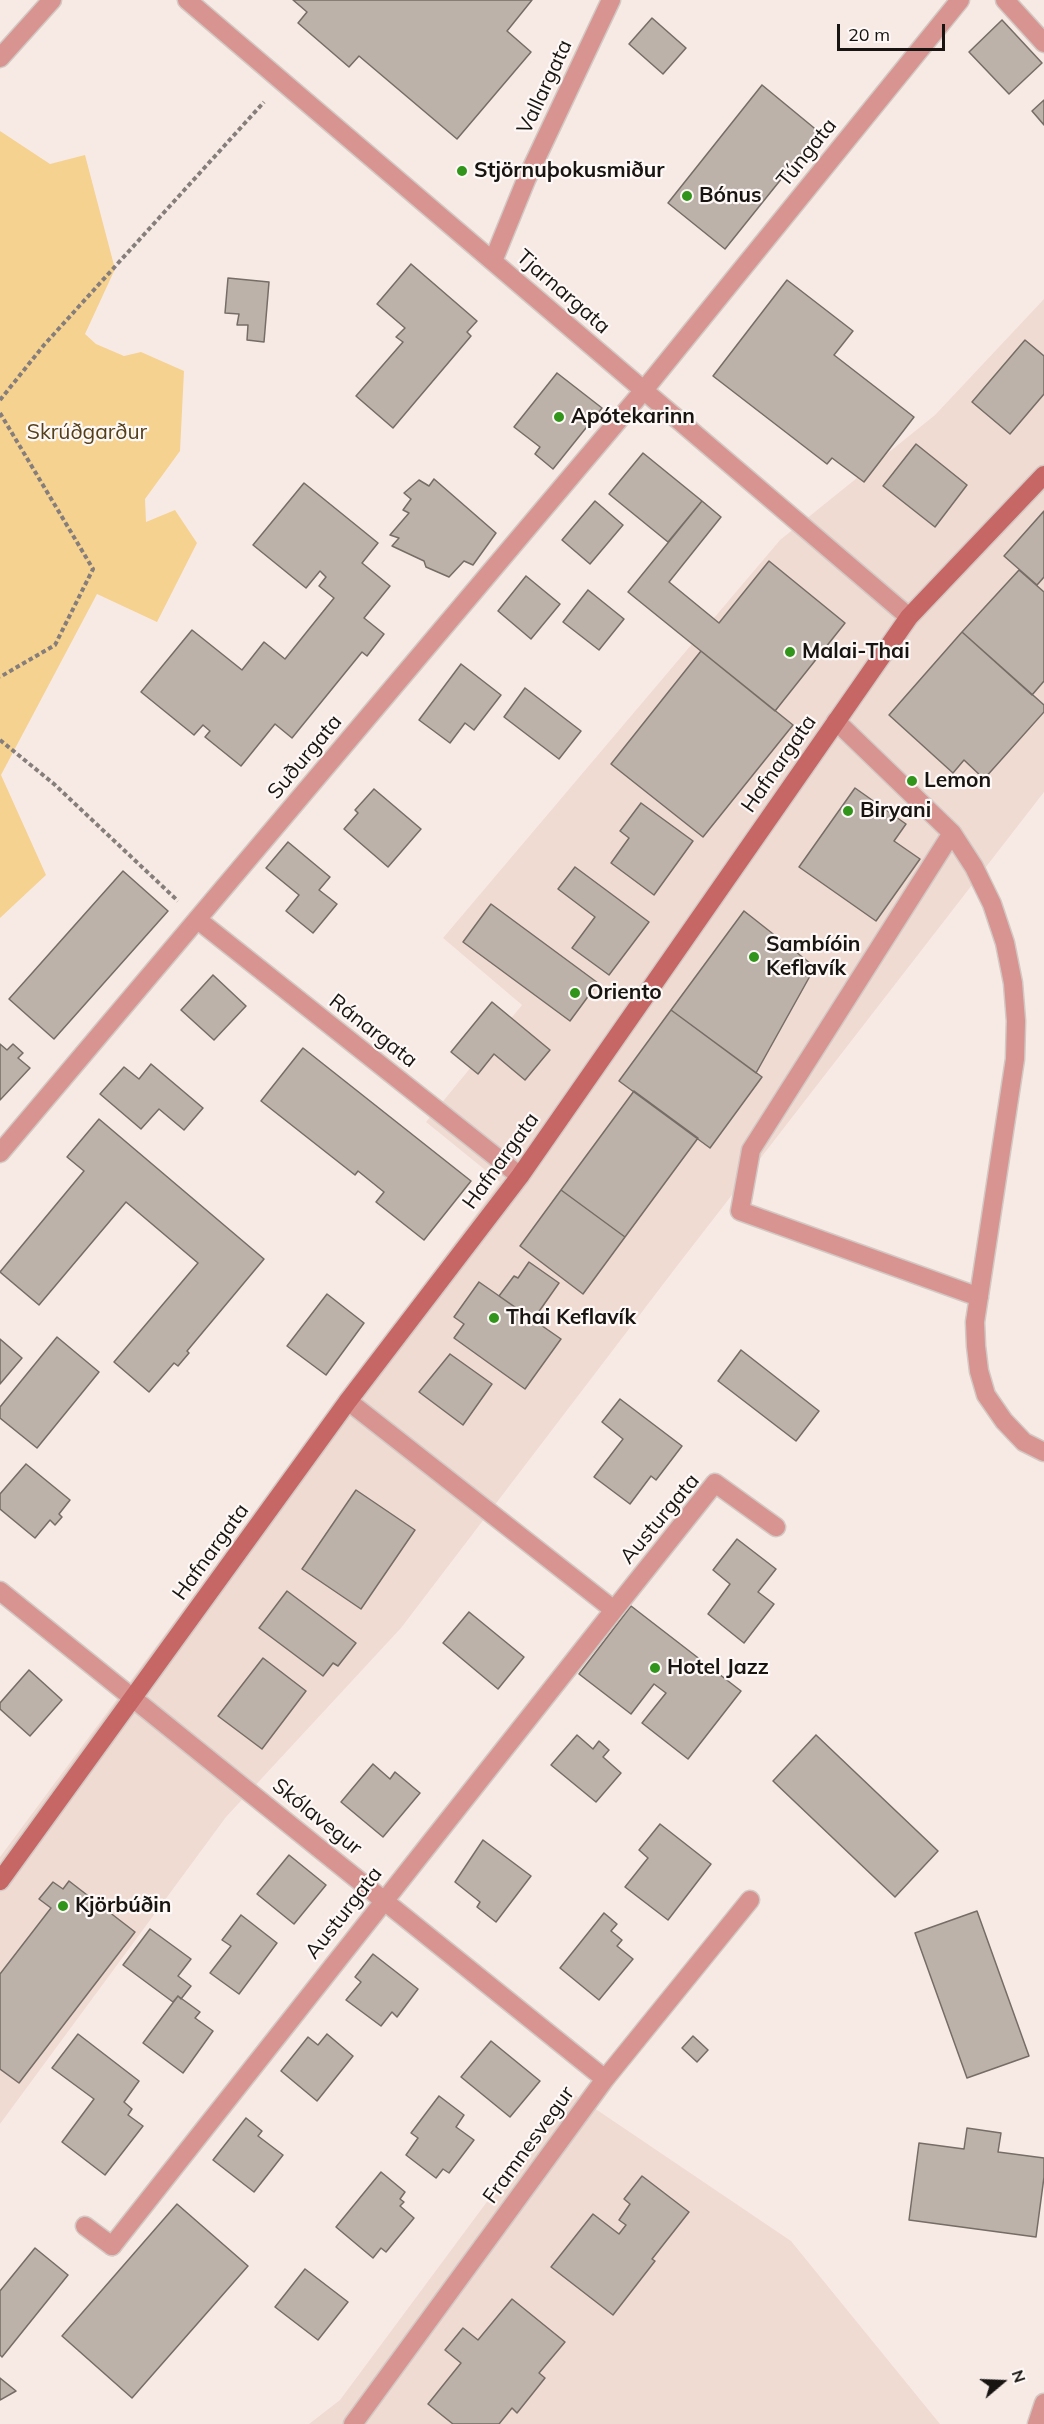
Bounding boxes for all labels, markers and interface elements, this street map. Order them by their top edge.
scale bar [840,12,948,50]
text: 20 m [848,23,890,46]
street label: Vallargata [512,36,578,138]
street label: Túngata [772,114,842,192]
place label: Stjörnuþokusmiður [474,158,665,184]
marker: Stjörnuþokusmiður [455,164,469,178]
place label: Bónus [699,183,762,209]
marker: Bónus [680,189,694,203]
street label: Tjarnargata [511,245,615,339]
place label: Apótekarinn [571,404,695,430]
marker: Apótekarinn [552,410,566,424]
park label: Skrúðgarður [27,420,147,446]
place label: Malai-Thai [802,639,910,665]
marker: Malai-Thai [783,645,797,659]
street label: Suðurgata [263,710,347,804]
street label: Hafnargata [736,710,822,818]
place label: Lemon [924,768,991,794]
marker: Lemon [905,774,919,788]
place label: Biryani [860,798,931,824]
marker: Biryani [841,804,855,818]
place label: Sambíóin Keflavík [766,932,861,982]
marker: Sambíóin Keflavík [747,950,761,964]
place label: Oriento [587,980,662,1006]
marker: Oriento [568,986,582,1000]
street label: Ránargata [324,989,422,1073]
street label: Hafnargata [457,1108,545,1214]
place label: Thai Keflavík [506,1305,636,1331]
marker: Thai Keflavík [487,1311,501,1325]
street label: Austurgata [615,1469,705,1569]
street label: Hafnargata [167,1499,255,1605]
place label: Hotel Jazz [667,1655,769,1681]
marker: Hotel Jazz [648,1661,662,1675]
street label: Skólavegur [267,1773,367,1861]
street label: Austurgata [300,1862,388,1964]
place label: Kjörbúðin [75,1893,171,1919]
marker: Kjörbúðin [56,1899,70,1913]
street label: Framnesvegur [478,2081,580,2209]
north arrow [972,2352,1032,2412]
text: N [1008,2367,1030,2385]

